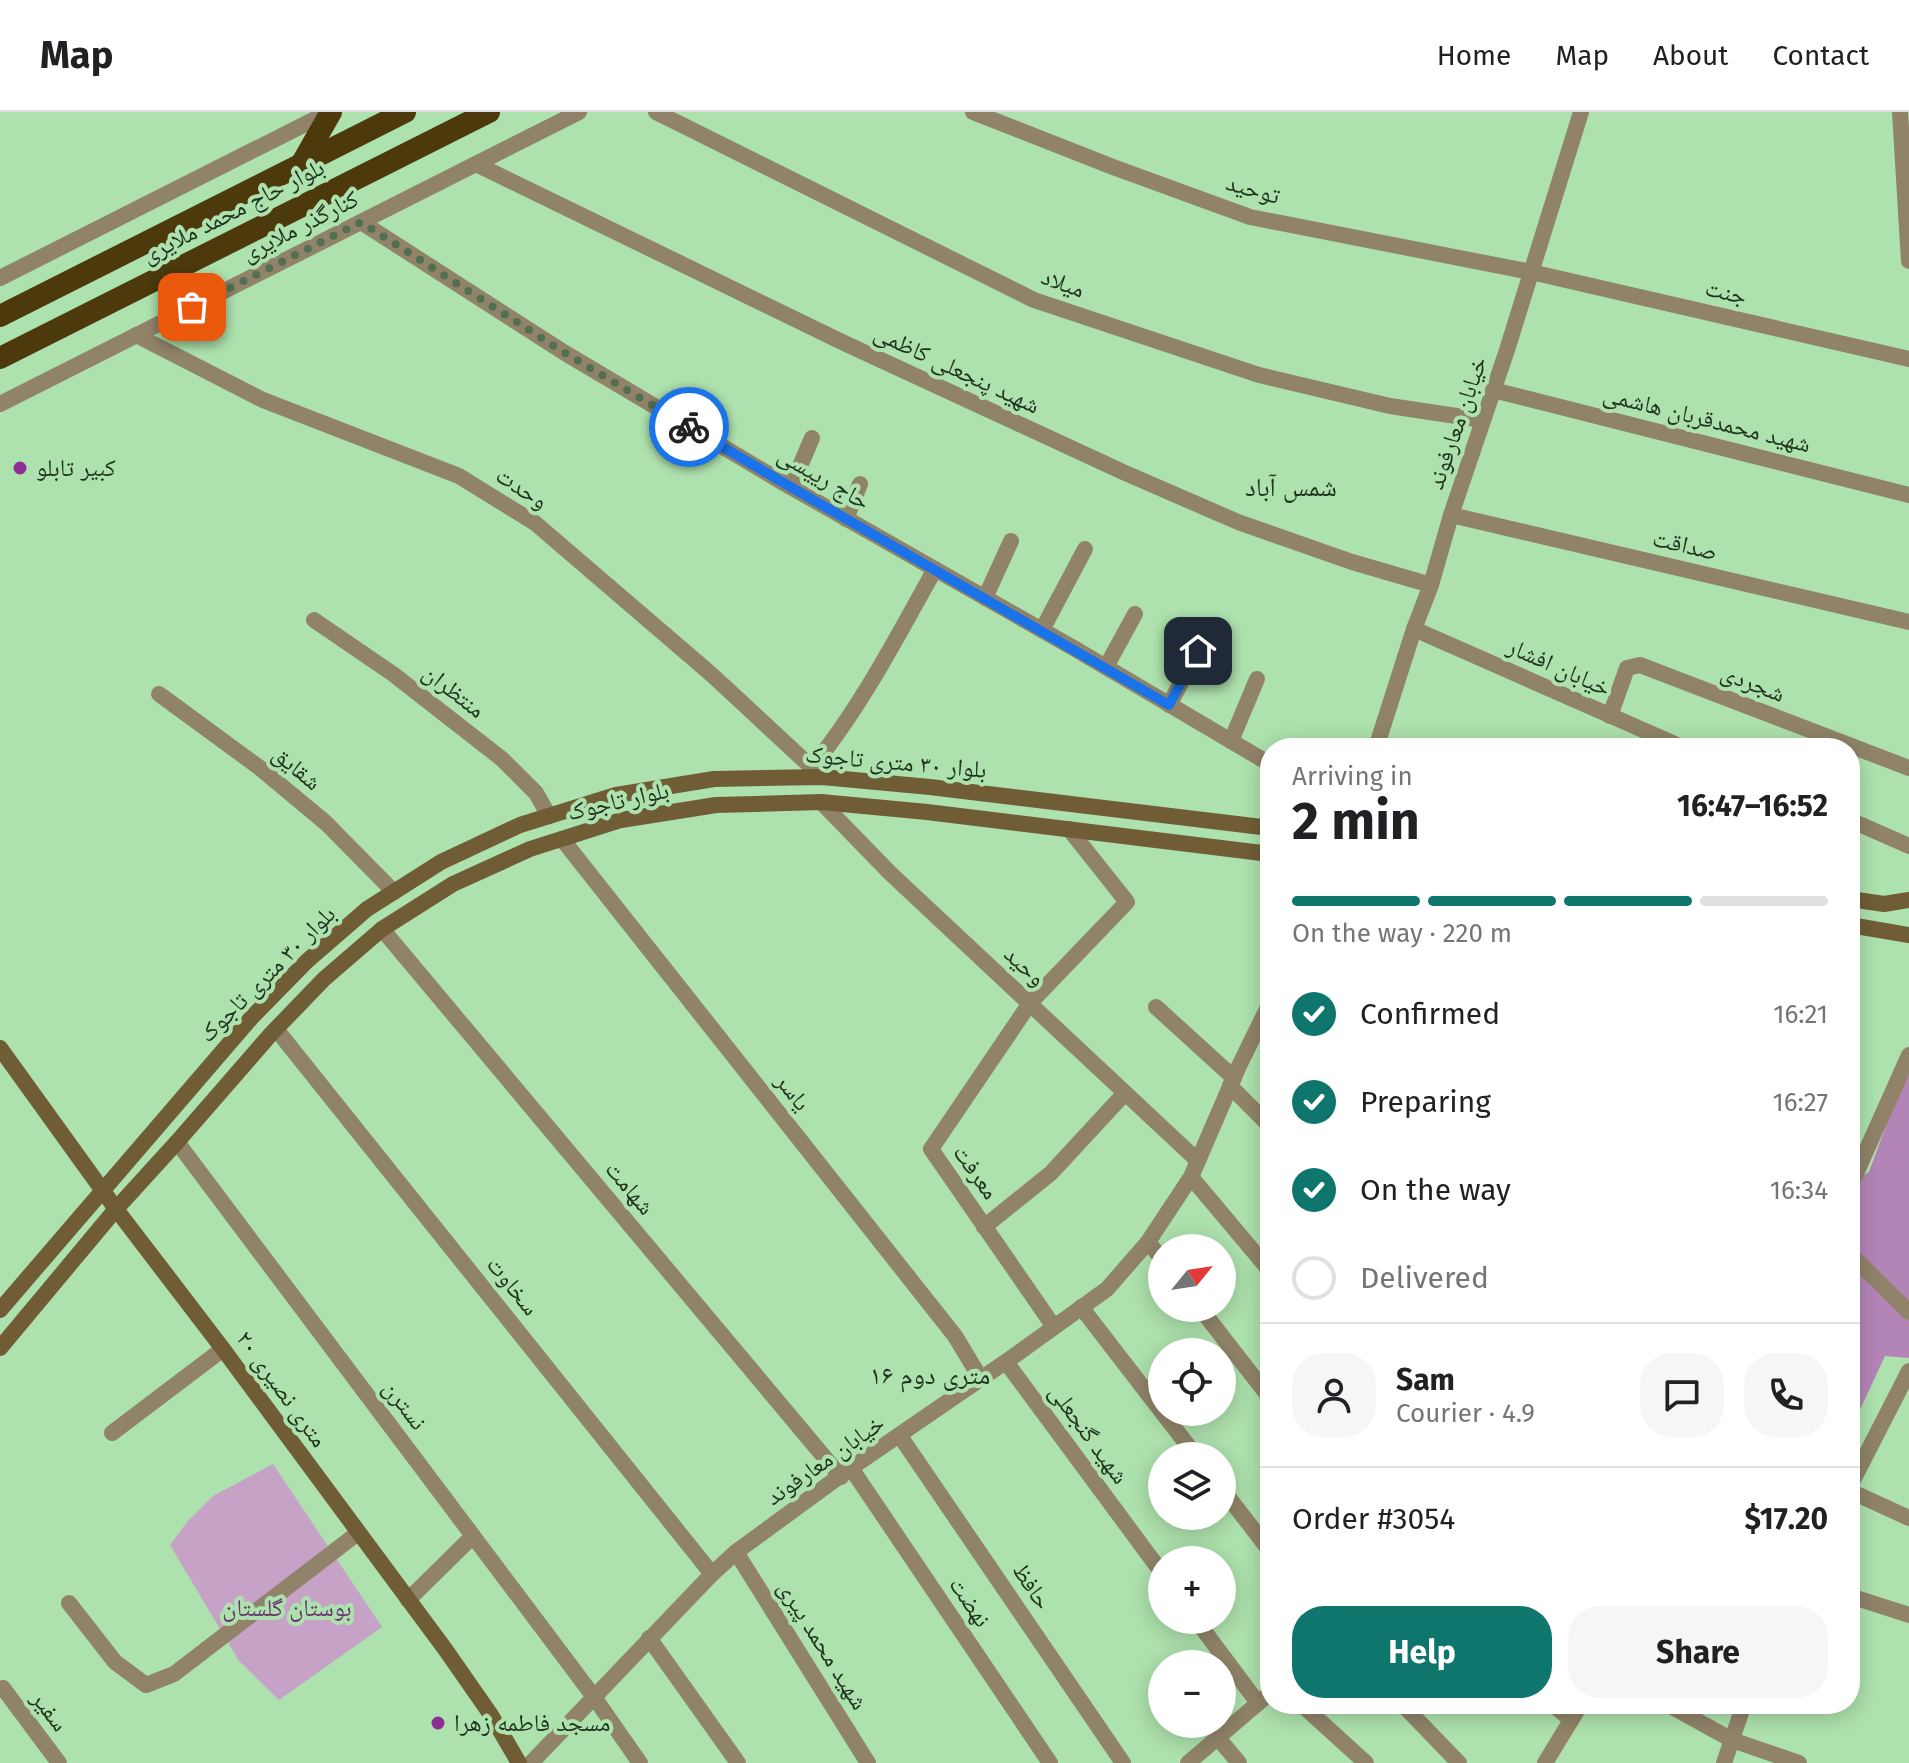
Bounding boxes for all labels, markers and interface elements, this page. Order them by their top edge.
text: Map [40,32,113,78]
text: Home [1437,39,1511,72]
text: Map [1555,39,1609,72]
text: About [1653,39,1728,72]
text: Contact [1772,39,1869,72]
street label: بلوار حاج محمد ملایری [137,153,329,270]
street label: توحید [1223,168,1283,210]
street label: کنارگذر ملایری [237,185,363,267]
street label: میلاد [1037,262,1089,304]
pin [158,273,226,341]
street label: جنت [1702,274,1750,310]
icon: bag [170,285,214,329]
street label: شهید پنجعلی کاظمی [870,318,1044,420]
street label: خیابان معارفوند [1421,353,1493,493]
street label: شهید محمدقربان هاشمی [1600,380,1814,458]
courier [649,387,729,467]
icon: bike [667,405,711,449]
street label: حاج رییسی [773,441,875,516]
place label: کبیر تابلو [36,454,116,482]
marker: کبیر تابلو [11,459,29,477]
street label: وحدت [491,461,553,515]
district label: شمس آباد [1245,472,1337,503]
street label: صداقت [1650,524,1720,566]
pin [1164,617,1232,685]
icon: home [1176,629,1220,673]
street label: خیابان افشار [1502,631,1615,702]
street label: منتظران [417,658,491,724]
street label: شجردی [1717,658,1789,708]
street label: شقایق [267,740,327,796]
street label: بلوار ۳۰ متری تاجوک [804,740,988,784]
text: Arriving in [1292,761,1413,792]
street label: بلوار تاجوک [565,776,671,826]
text: 16:47–16:52 [1677,788,1828,824]
text: 2 min [1292,790,1420,853]
street label: بلوار ۳۰ متری تاجوک [193,900,341,1048]
text: On the way · 220 m [1292,918,1512,949]
street label: وحید [998,940,1052,992]
icon: check [1292,992,1336,1036]
text: Confirmed [1360,996,1500,1032]
text: 16:21 [1773,999,1828,1030]
street label: یاسر [769,1067,816,1116]
icon: check [1292,1080,1336,1124]
text: Preparing [1360,1084,1491,1120]
text: 16:27 [1772,1087,1828,1118]
street label: معرفت [947,1139,1005,1205]
street label: شهامت [599,1155,661,1221]
icon: check [1292,1168,1336,1212]
text: On the way [1360,1172,1511,1208]
text: 16:34 [1770,1175,1828,1206]
north arrow [1148,1234,1236,1322]
map controls [1148,1234,1236,1738]
street label: سخاوت [481,1251,545,1321]
text: Delivered [1360,1260,1489,1296]
street label: ۲۰ متری نصیری [230,1325,334,1453]
button: locate [1148,1338,1236,1426]
button: person [1292,1353,1376,1437]
button: chat [1640,1353,1724,1437]
button: phone [1744,1353,1828,1437]
district label: ۱۶ متری دوم [870,1360,990,1393]
text: Sam [1396,1362,1455,1398]
street label: نسترن [377,1375,433,1435]
street label: شهید گنجعلی [1043,1379,1135,1489]
text: Courier · 4.9 [1396,1398,1535,1429]
street label: خیابان معارفوند [760,1409,890,1511]
button: layers [1148,1442,1236,1530]
text: Order #3054 [1292,1501,1455,1537]
text: $17.20 [1744,1501,1828,1537]
button: + [1148,1546,1236,1634]
street label: حافظ [1006,1557,1058,1615]
street label: نهضت [943,1572,997,1632]
street label: شهید محمد پیری [772,1575,874,1715]
park label: بوستان گلستان [222,1594,352,1622]
button: Help [1292,1606,1552,1698]
button: Share [1568,1606,1828,1698]
button: − [1148,1650,1236,1738]
street label: سفیر [25,1684,74,1737]
place label: مسجد فاطمه زهرا [454,1709,611,1737]
marker: مسجد فاطمه زهرا [429,1714,447,1732]

